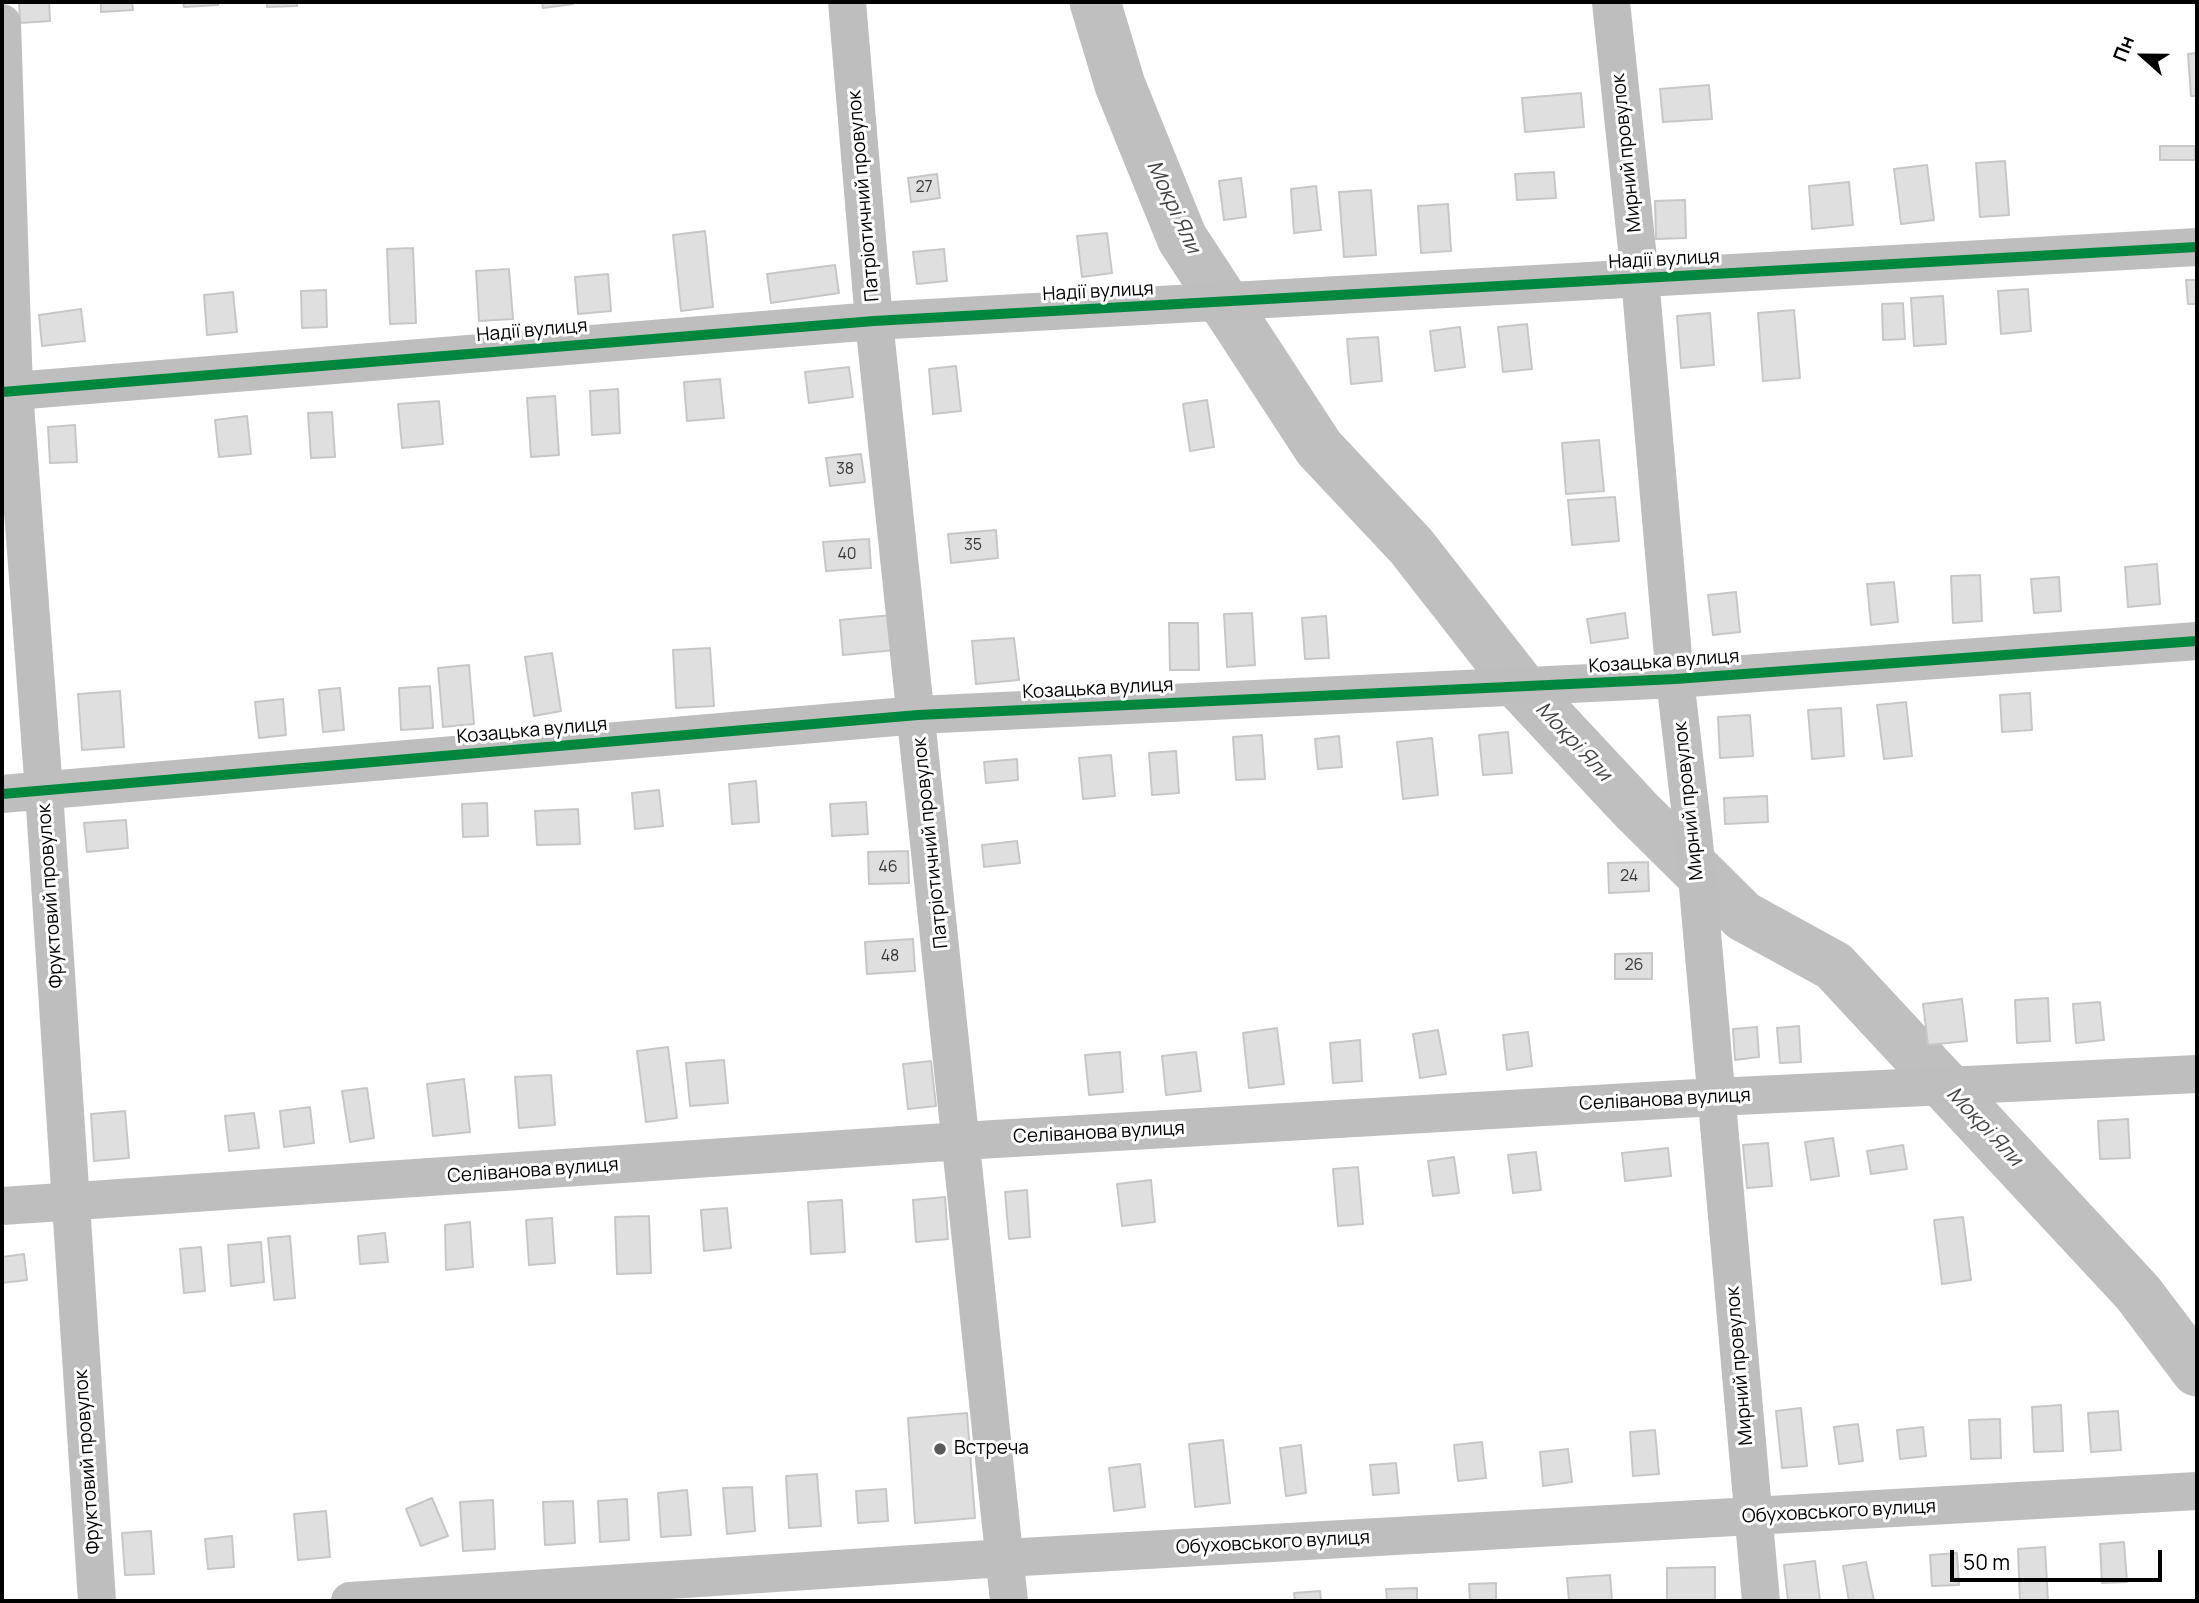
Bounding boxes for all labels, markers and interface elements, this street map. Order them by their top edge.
north arrow [2108,21,2178,91]
text: Пн [2107,32,2140,65]
street label: Мирний провулок [1607,73,1647,233]
street label: Патріотичний провулок [843,89,885,303]
water label: Мокрі Яли [1141,157,1205,257]
house number: 27 [915,178,933,198]
street label: Надії вулиця [1608,246,1720,274]
street label: Надії вулиця [1042,278,1154,306]
street label: Надії вулиця [476,315,588,347]
house number: 38 [836,460,854,480]
house number: 35 [964,536,982,556]
house number: 40 [837,545,857,565]
street label: Козацька вулиця [1588,645,1740,679]
street label: Козацька вулиця [1022,674,1174,704]
water label: Мокрі Яли [1530,697,1616,787]
street label: Козацька вулиця [456,713,608,749]
street label: Мирний провулок [1669,721,1709,881]
street label: Патріотичний провулок [909,736,953,950]
street label: Фруктовий провулок [33,803,69,989]
house number: 46 [878,858,898,878]
house number: 24 [1620,867,1638,887]
house number: 48 [881,947,899,967]
house number: 26 [1624,956,1644,976]
water label: Мокрі Яли [1941,1082,2027,1172]
street label: Селіванова вулиця [1579,1084,1751,1116]
street label: Селіванова вулиця [1013,1117,1185,1149]
street label: Селіванова вулиця [447,1154,619,1188]
street label: Мирний провулок [1722,1286,1758,1446]
street label: Фруктовий провулок [70,1369,106,1555]
place label: Встреча [954,1438,1029,1460]
marker: Встреча [932,1441,948,1457]
street label: Обуховського вулиця [1741,1496,1937,1528]
street label: Обуховського вулиця [1175,1527,1371,1559]
scale bar [1954,1536,2166,1580]
text: 50 m [1963,1548,2010,1576]

